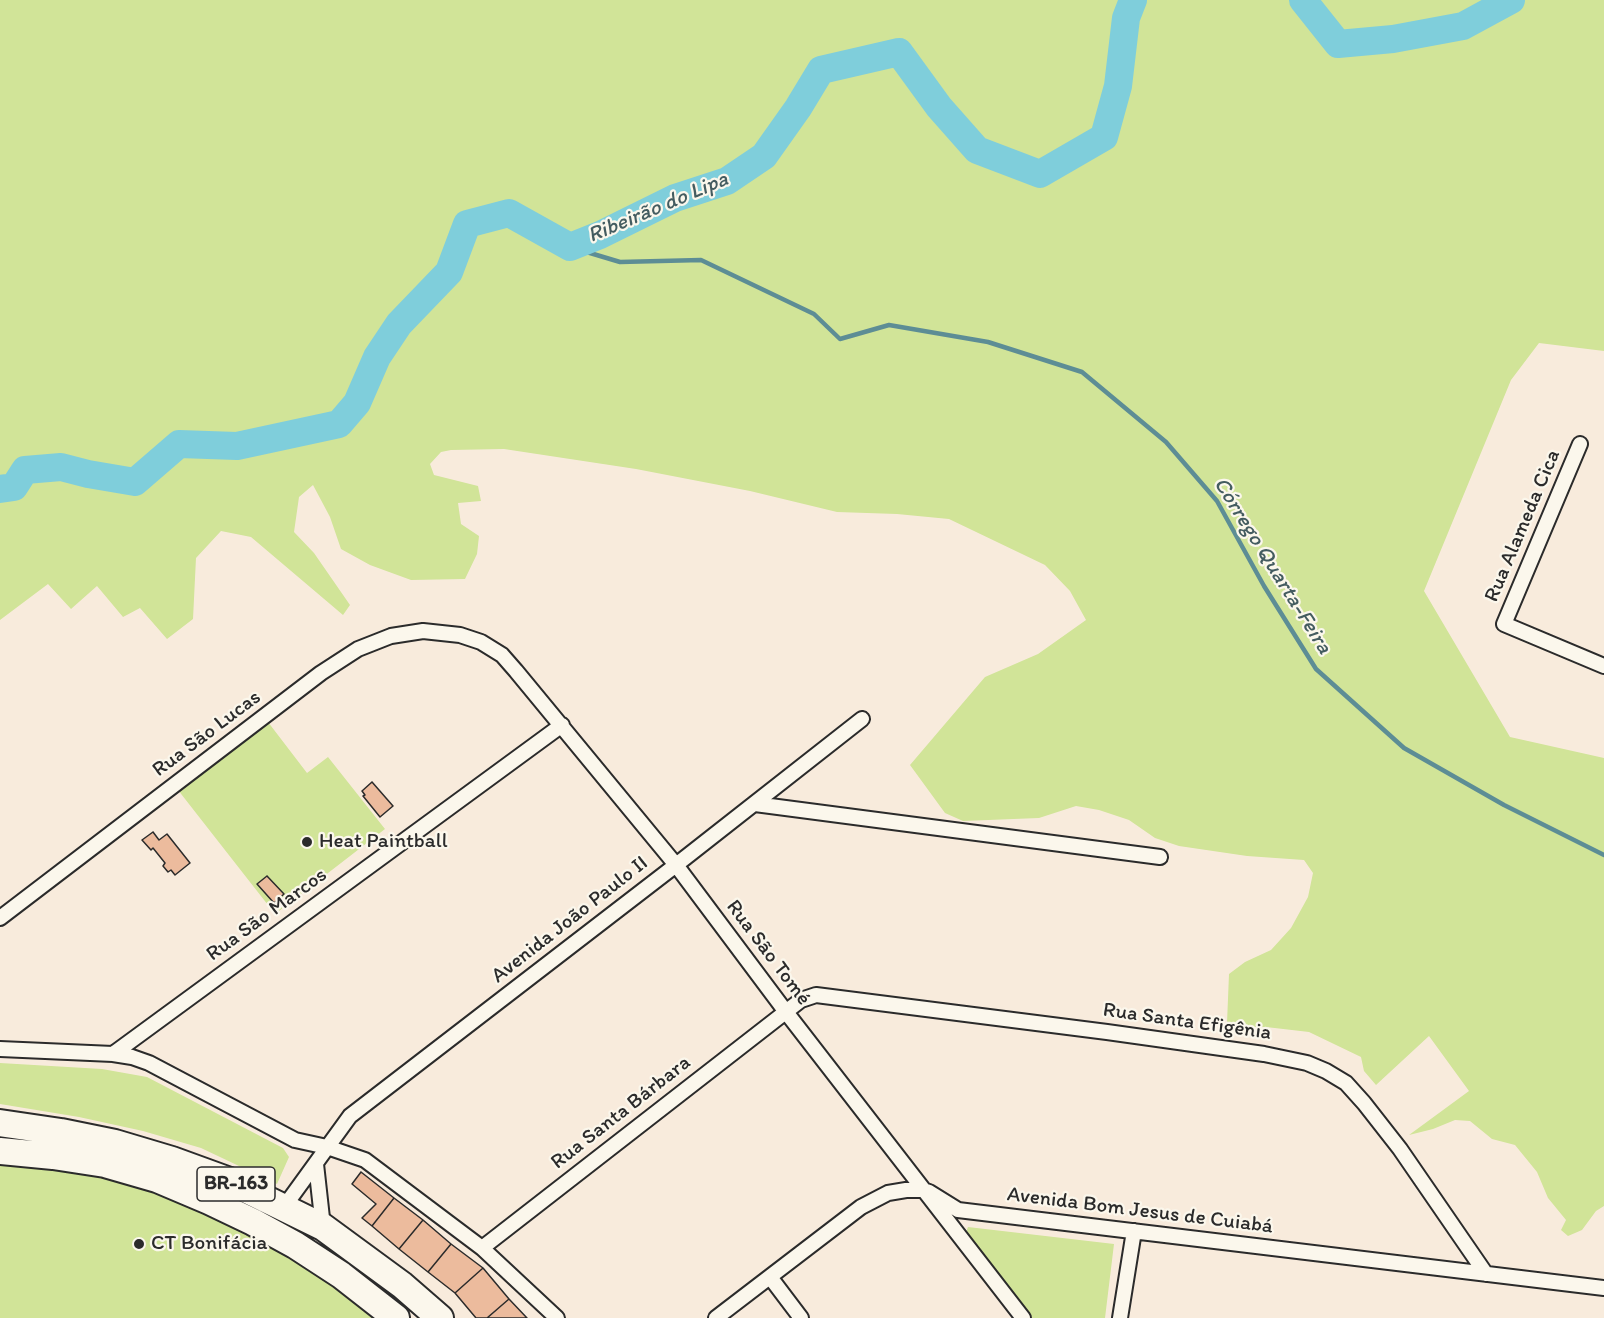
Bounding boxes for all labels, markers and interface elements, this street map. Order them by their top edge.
water label: Ribeirão do Lipa [584,167,732,249]
street label: Rua Alameda Cica [1480,446,1566,606]
water label: Córrego Quarta-Feira [1207,473,1337,659]
street label: Rua São Lucas [148,685,266,783]
place label: Heat Paintball [319,829,448,855]
marker: Heat Paintball [300,835,314,849]
street label: Avenida João Paulo II [487,851,653,989]
street label: Rua São Marcos [202,863,332,967]
street label: Rua São Tomé [720,895,816,1011]
street label: Rua Santa Efigênia [1101,998,1273,1046]
street label: Rua Santa Bárbara [546,1051,696,1175]
road number: BR-163 [197,1167,275,1201]
street label: Avenida Bom Jesus de Cuiabá [1006,1182,1274,1240]
place label: CT Bonifácia [151,1231,268,1257]
marker: CT Bonifácia [132,1237,146,1251]

